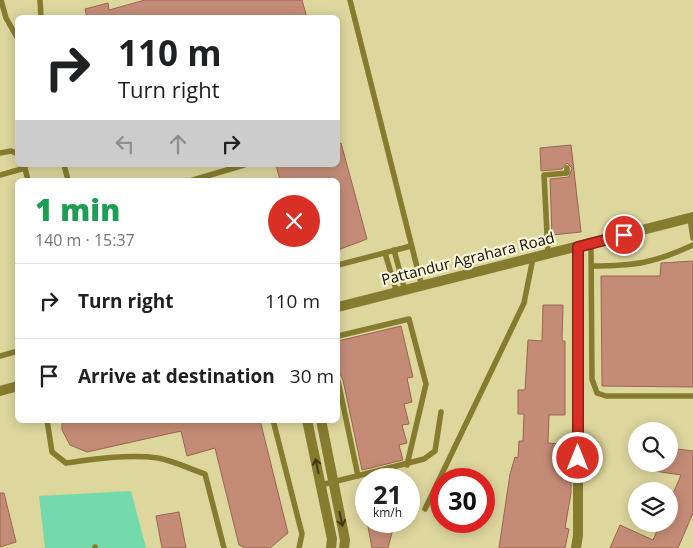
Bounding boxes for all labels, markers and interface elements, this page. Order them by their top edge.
text: 110 m [118,29,222,76]
icon: right [35,35,100,100]
text: Turn right [118,74,220,104]
icon: left [111,130,139,158]
icon: ahead [164,130,192,158]
icon: right [217,130,245,158]
text: 1 min [35,189,120,230]
button: close [268,195,320,247]
pin [603,214,645,256]
icon: arrive [610,221,638,249]
street label: Pattandur Agrahara Road [379,227,556,289]
text: 140 m · 15:37 [35,229,135,251]
icon: right [35,287,63,315]
text: Turn right [78,288,173,314]
text: 110 m [265,288,320,314]
icon: arrive [35,362,63,390]
text: Arrive at destination [78,363,275,389]
text: 30 m [290,363,334,389]
map controls [628,422,678,532]
button: search [628,422,678,472]
position arrow [551,431,603,483]
one-way arrow [311,458,321,474]
speed limit sign: 30 [430,468,495,533]
text: 21 [373,477,402,511]
button: layers [628,482,678,532]
text: km/h [373,504,402,521]
one-way arrow [337,511,346,527]

